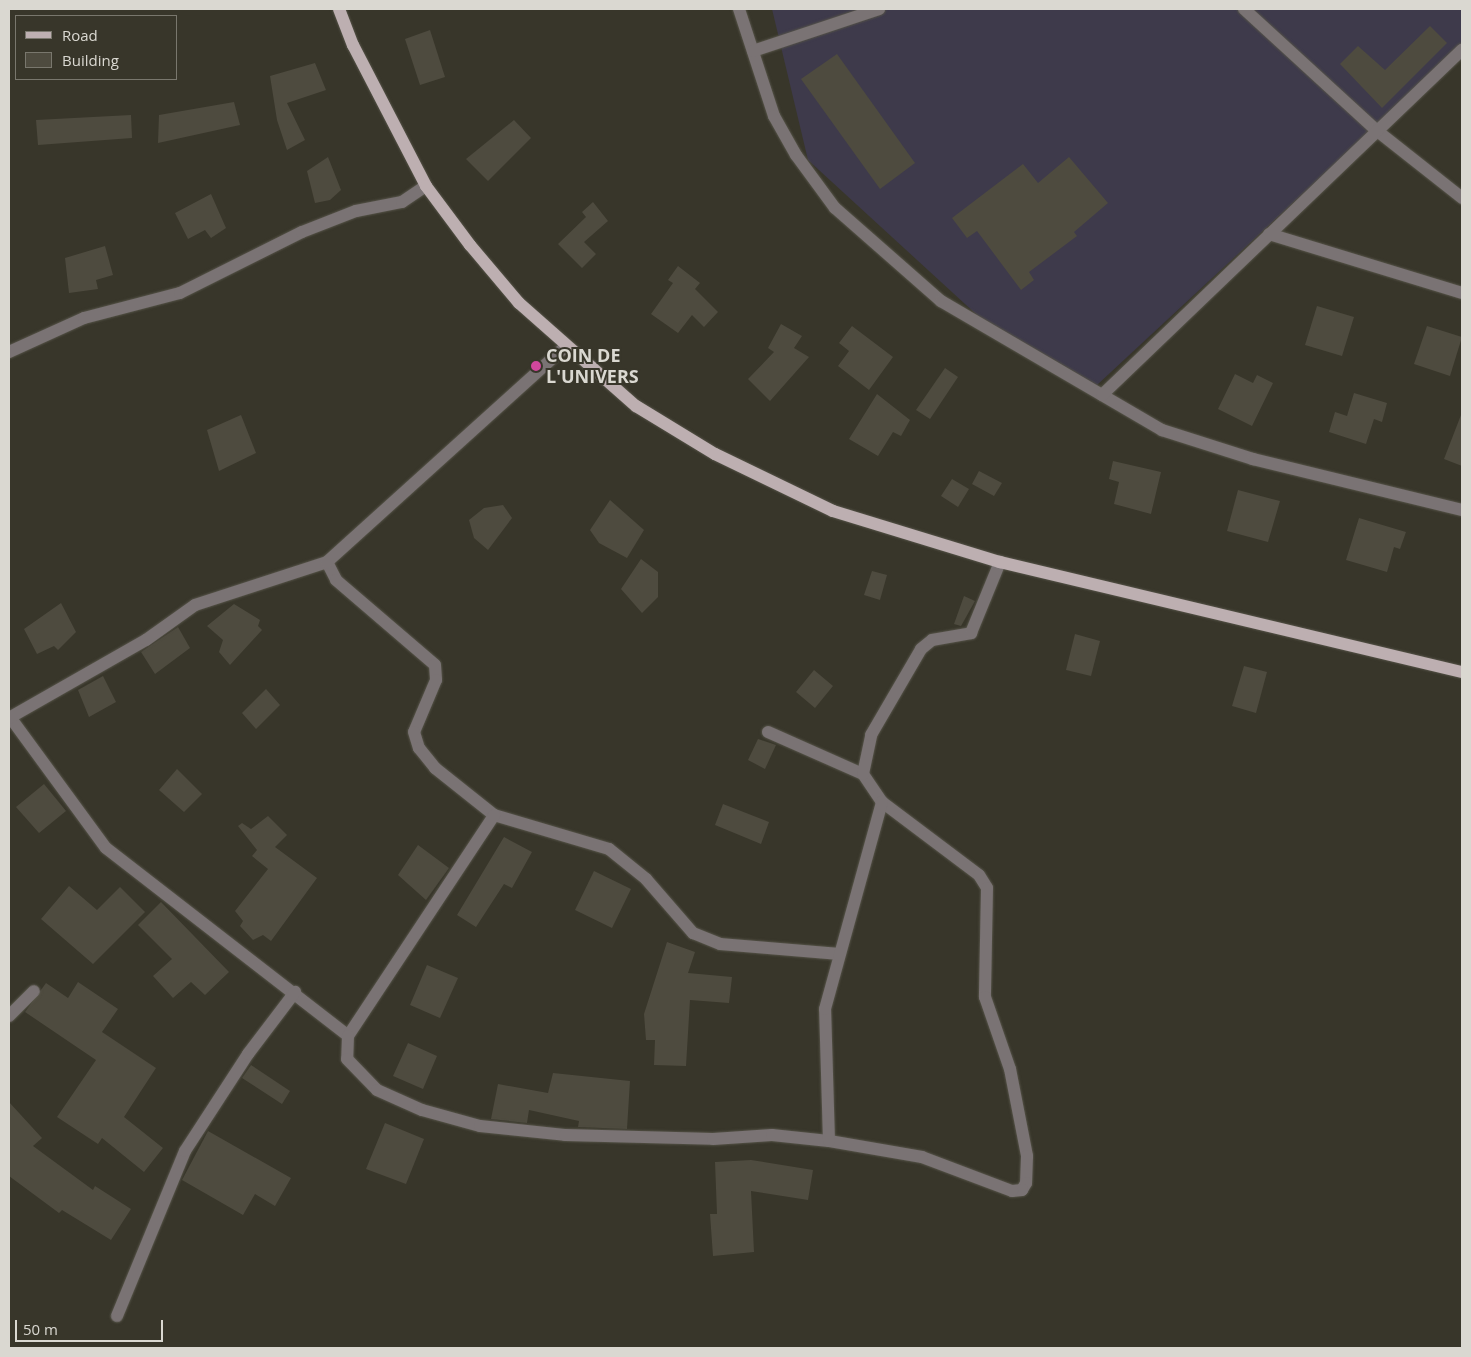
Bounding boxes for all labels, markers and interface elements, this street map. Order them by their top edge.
legend [15,15,178,80]
text: Road [62,25,98,45]
text: Building [62,50,119,70]
place label: COIN DE L'UNIVERS [546,345,639,388]
marker: COIN DE L'UNIVERS [530,360,542,372]
scale bar [18,1310,165,1342]
text: 50 m [23,1319,58,1339]

